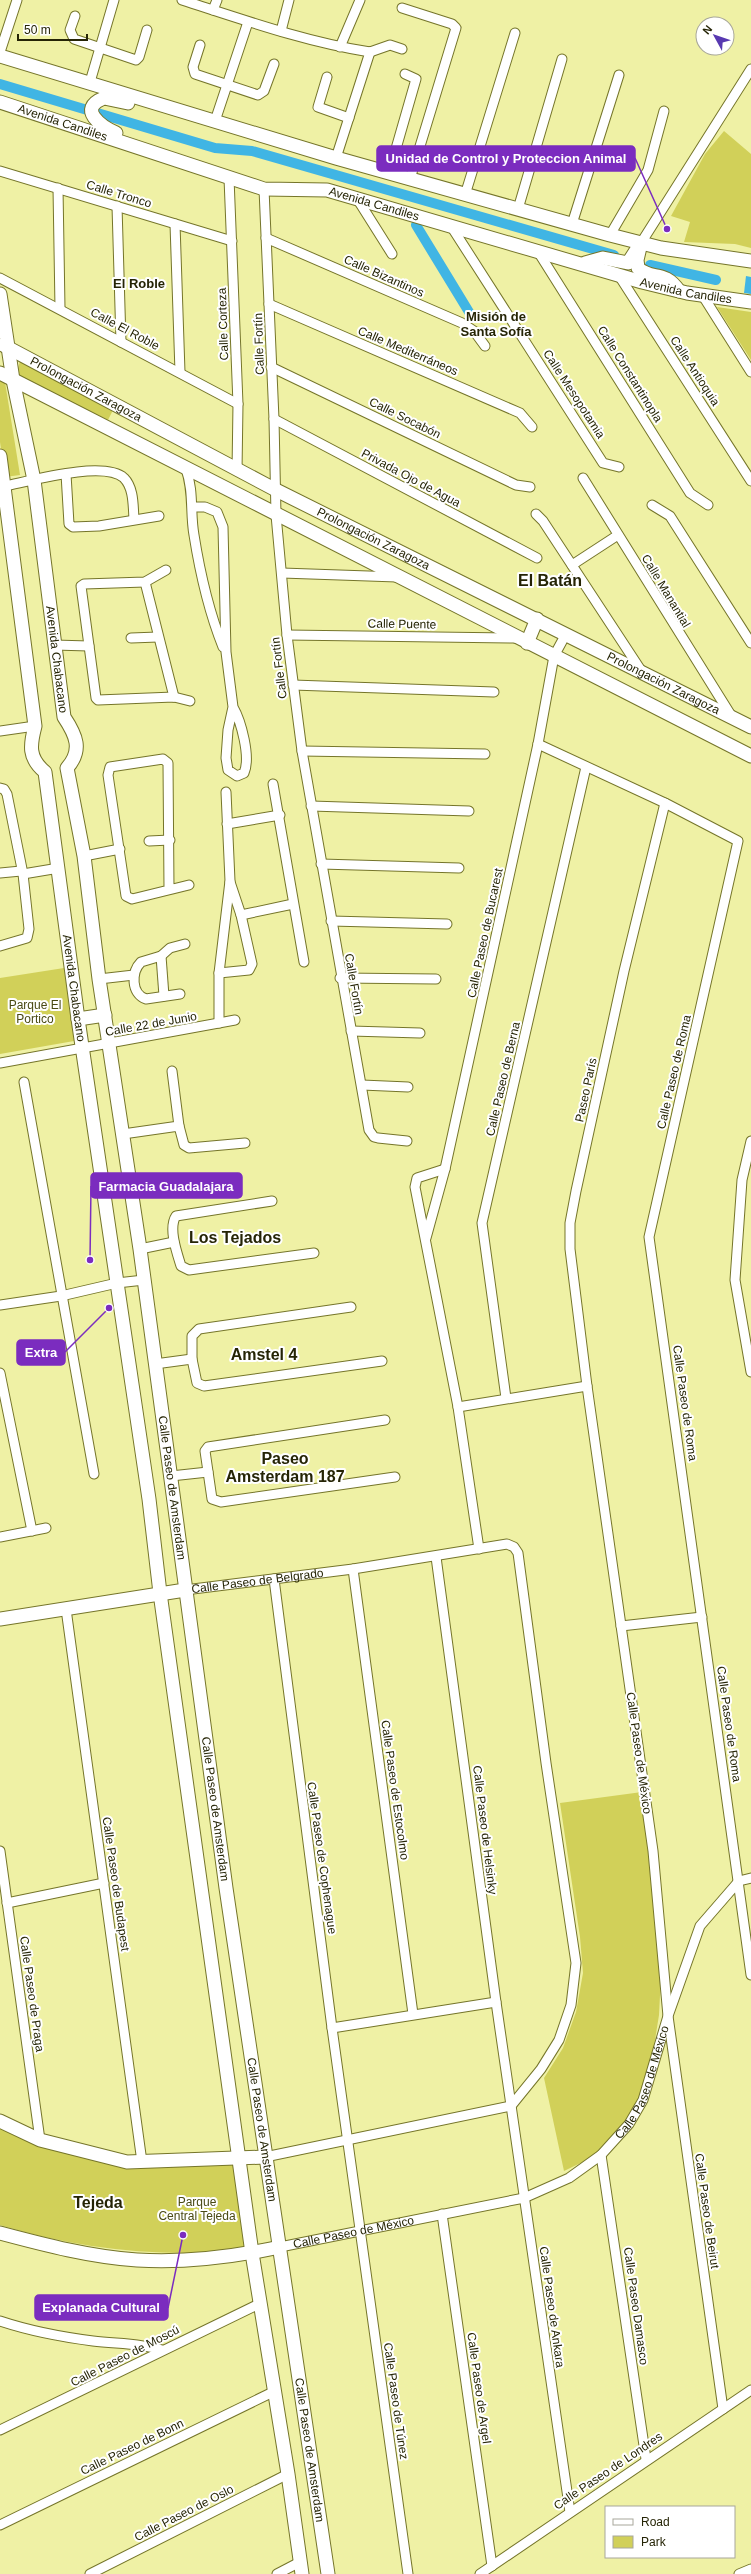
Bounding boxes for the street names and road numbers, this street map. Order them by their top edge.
street label: Avenida Candiles [16,101,109,144]
street label: Calle Tronco [85,177,154,211]
street label: Avenida Candiles [327,184,421,224]
street label: Calle Bizantinos [342,252,426,300]
street label: Avenida Candiles [639,275,733,306]
street label: Calle Corteza [215,287,231,361]
street label: Calle El Roble [88,305,162,353]
street label: Calle Fortín [251,313,267,375]
street label: Calle Constantinopla [595,323,665,425]
street label: Calle Mediterráneos [356,324,460,378]
street label: Calle Antioquia [667,334,723,409]
street label: Calle Mesopotamia [540,347,608,441]
street label: Prolongación Zaragoza [28,354,144,425]
street label: Calle Socabón [367,395,443,441]
street label: Privada Ojo de Agua [359,446,463,510]
street label: Prolongación Zaragoza [315,505,432,573]
street label: Calle Manantial [639,552,693,630]
street label: Avenida Chabacano [43,605,70,714]
street label: Calle Puente [368,616,437,632]
street label: Calle Fortín [268,636,290,700]
street label: Prolongación Zaragoza [605,649,722,717]
street label: Calle Paseo de Bucarest [464,866,506,999]
street label: Avenida Chabacano [60,934,88,1043]
street label: Calle Fortín [342,952,366,1016]
street label: Calle 22 de Junio [104,1009,198,1039]
street label: Calle Paseo de Roma [654,1013,694,1130]
street label: Calle Paseo de Berna [483,1020,523,1137]
street label: Paseo París [572,1057,600,1123]
street label: Calle Paseo de Roma [670,1344,700,1462]
street label: Calle Paseo de Amsterdam [155,1415,189,1561]
street label: Calle Paseo de Belgrado [191,1566,325,1596]
street label: Calle Paseo de Roma [714,1665,744,1783]
street label: Calle Paseo de México [624,1691,655,1815]
street label: Calle Paseo de Estocolmo [378,1719,412,1861]
street label: Calle Paseo de Amsterdam [199,1736,232,1882]
street label: Calle Paseo de Helsinky [470,1765,500,1895]
street label: Calle Paseo de Cophenague [304,1781,340,1935]
street label: Calle Paseo de Budapest [100,1816,132,1953]
street label: Calle Paseo de Praga [17,1935,47,2053]
street label: Calle Paseo de México [612,2024,672,2142]
street label: Calle Paseo de Amsterdam [244,2057,280,2203]
street label: Calle Paseo de Beirut [692,2153,722,2270]
street label: Calle Paseo de México [292,2213,415,2251]
street label: Calle Paseo de Ankara [537,2246,567,2369]
street label: Calle Paseo Damasco [621,2246,651,2366]
street label: Calle Paseo de Moscú [68,2323,182,2389]
street label: Calle Paseo de Argel [464,2332,494,2444]
street label: Calle Paseo de Túnez [381,2342,411,2460]
street label: Calle Paseo de Amsterdam [292,2377,327,2523]
street label: Calle Paseo de Bonn [78,2416,186,2478]
street label: Calle Paseo de Londres [551,2429,665,2513]
street label: Calle Paseo de Oslo [132,2482,236,2544]

